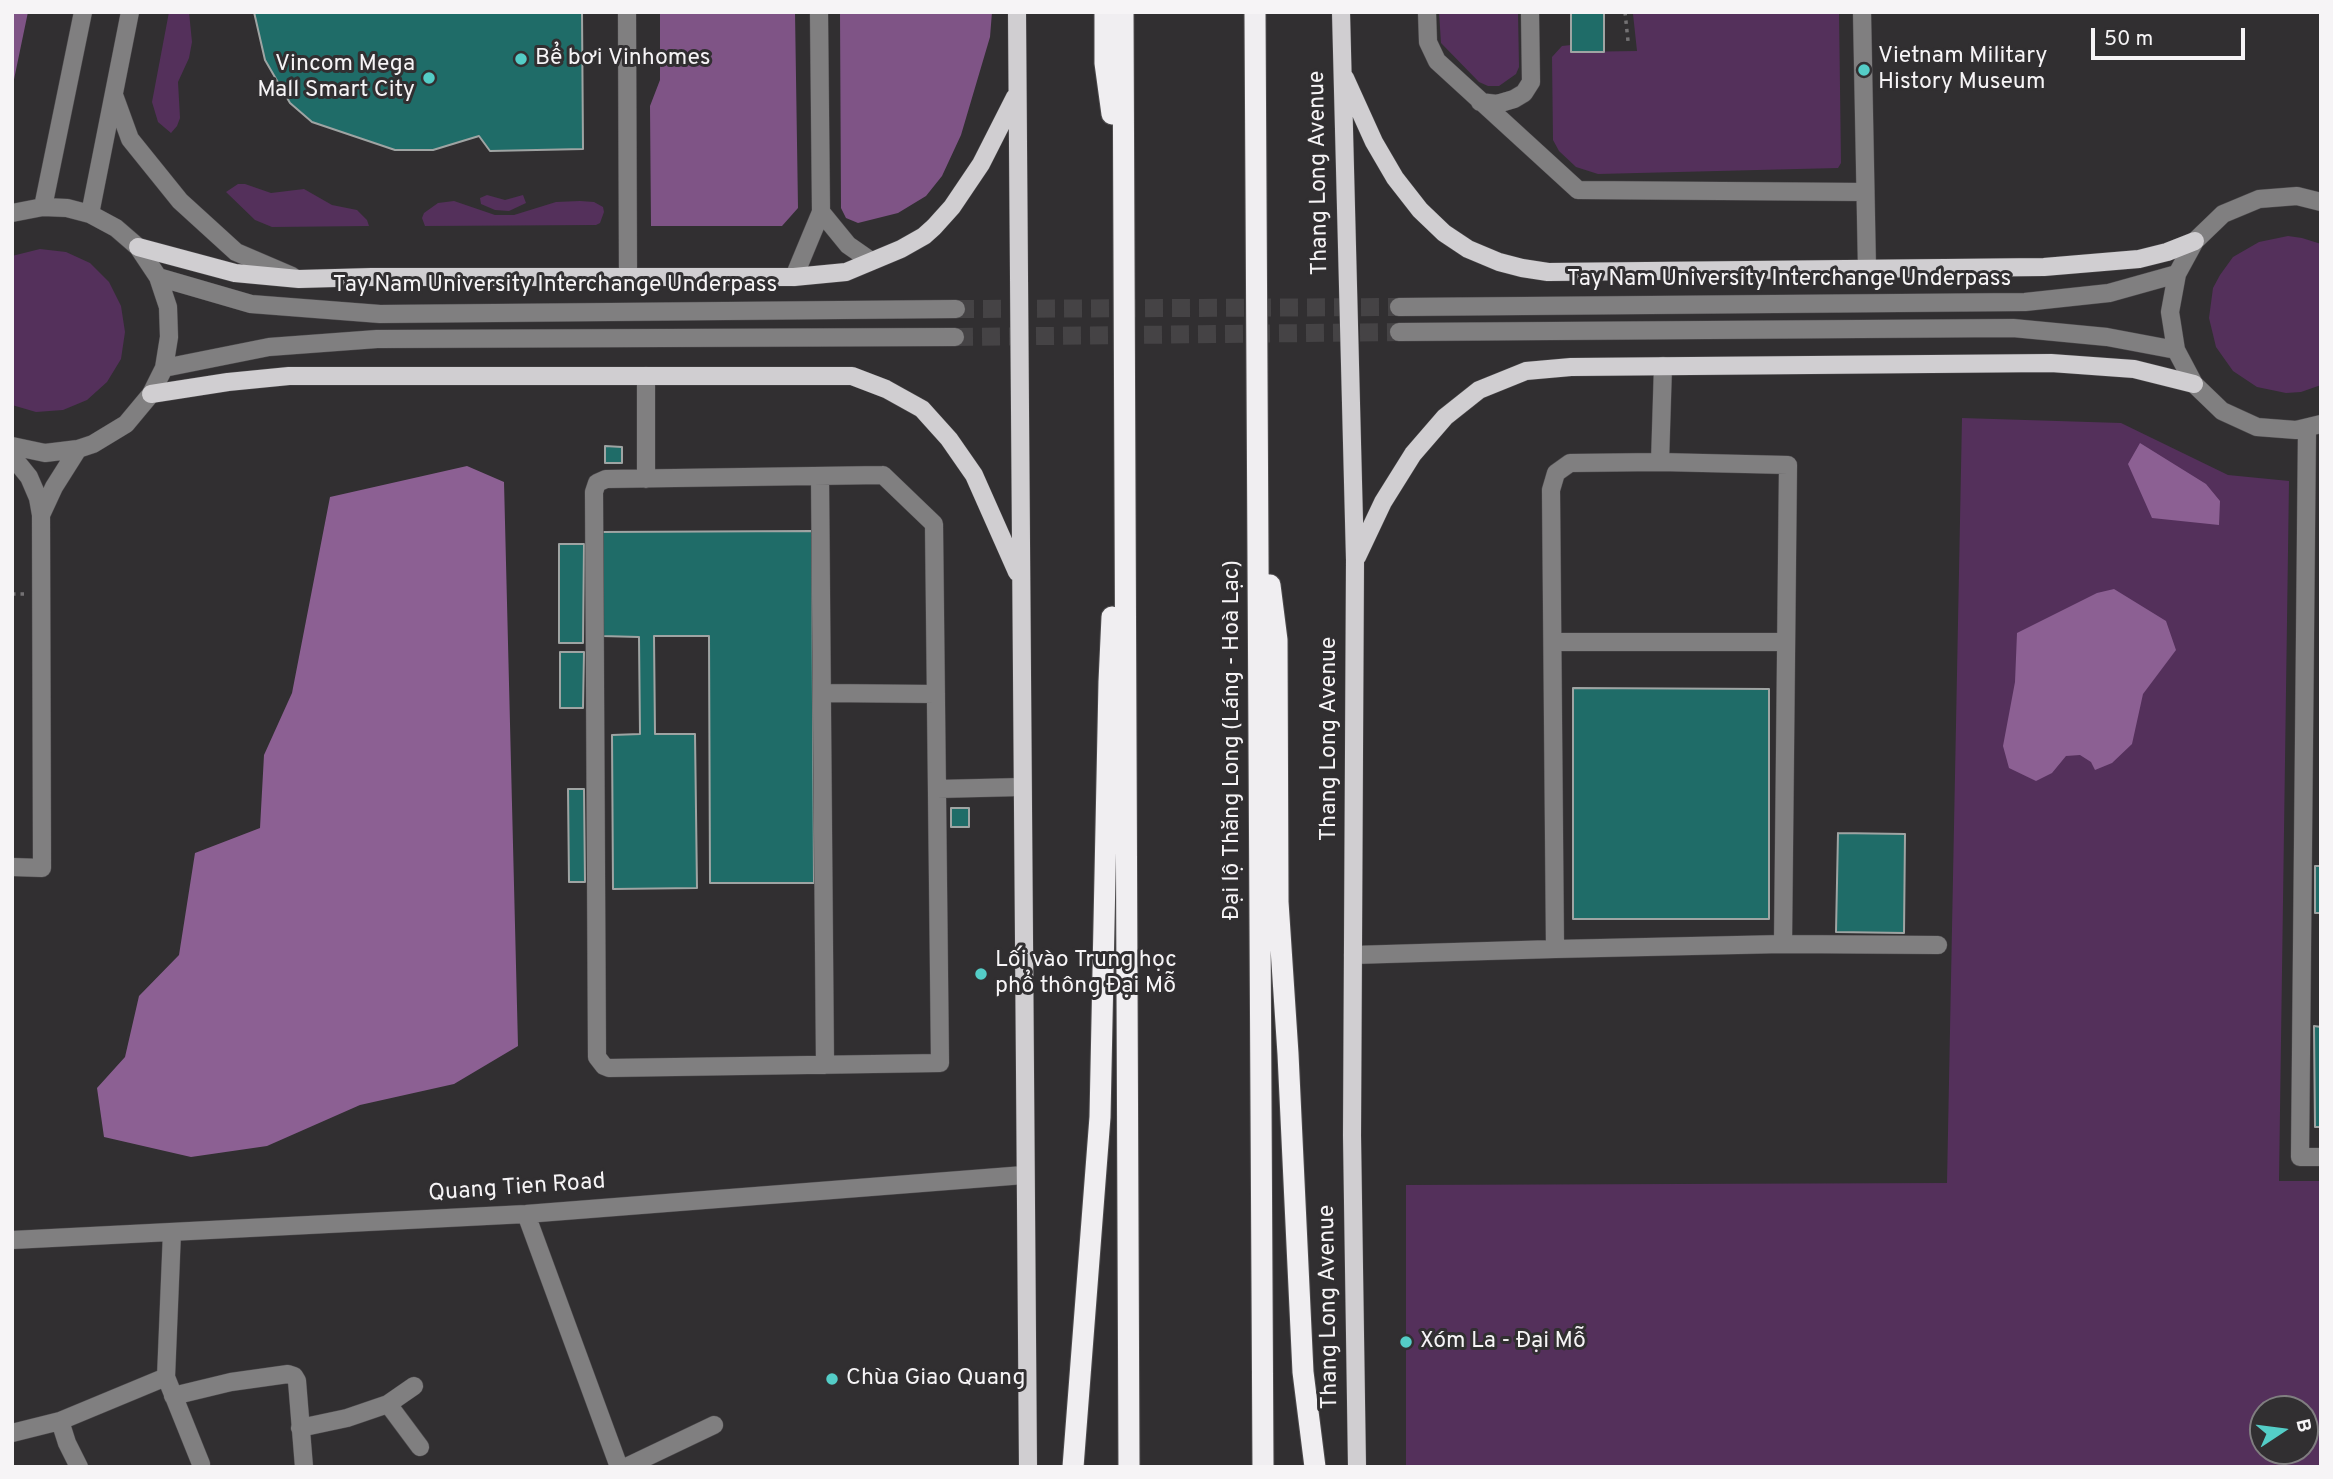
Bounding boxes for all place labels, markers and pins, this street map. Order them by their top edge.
place label: Vietnam Military History Museum [1878,43,2047,97]
place label: Bể bơi Vinhomes [535,45,710,73]
place label: Vincom Mega Mall Smart City [257,51,415,105]
marker: Bể bơi Vinhomes [513,51,529,67]
marker: Vietnam Military History Museum [1856,62,1872,78]
marker: Vincom Mega Mall Smart City [421,70,437,86]
place label: Lối vào Trung học phổ thông Đại Mỗ [995,947,1177,1001]
marker: Lối vào Trung học phổ thông Đại Mỗ [973,966,989,982]
place label: Xóm La - Đại Mỗ [1420,1328,1586,1356]
marker: Xóm La - Đại Mỗ [1398,1334,1414,1350]
place label: Chùa Giao Quang [846,1365,1025,1393]
marker: Chùa Giao Quang [824,1371,840,1387]

